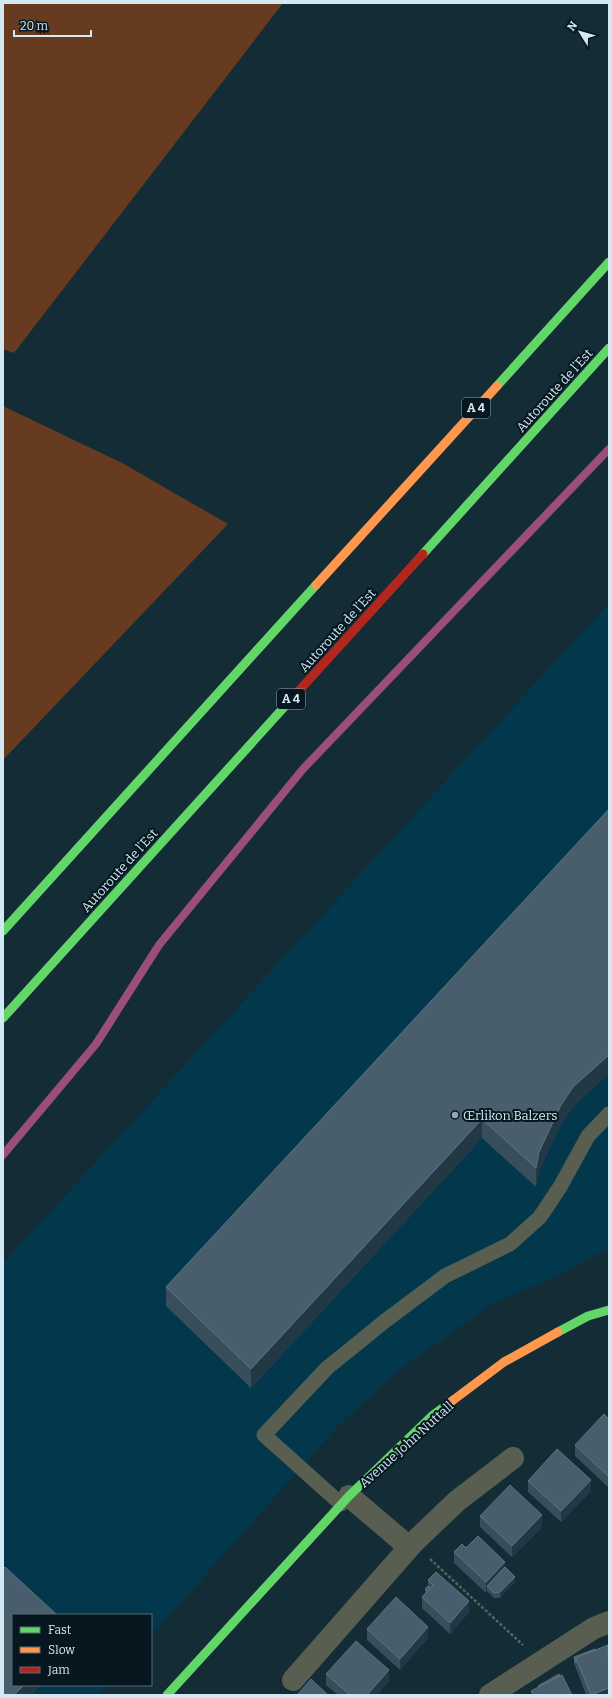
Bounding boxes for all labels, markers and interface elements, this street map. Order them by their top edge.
scale bar [14,12,91,38]
north arrow [560,12,600,52]
text: 20 m [20,19,49,33]
text: N [565,19,580,34]
street label: Autoroute de l’Est [513,346,596,435]
road number: A 4 [462,398,490,418]
street label: Autoroute de l’Est [296,586,379,675]
road number: A 4 [277,689,305,709]
street label: Autoroute de l’Est [78,826,161,915]
place label: Œrlikon Balzers [463,1108,557,1123]
marker: Œrlikon Balzers [450,1110,460,1120]
street label: Avenue John Nuttall [356,1398,457,1490]
legend [12,1614,152,1686]
text: Fast [48,1623,72,1637]
text: Slow [48,1643,75,1657]
text: Jam [47,1663,70,1677]

